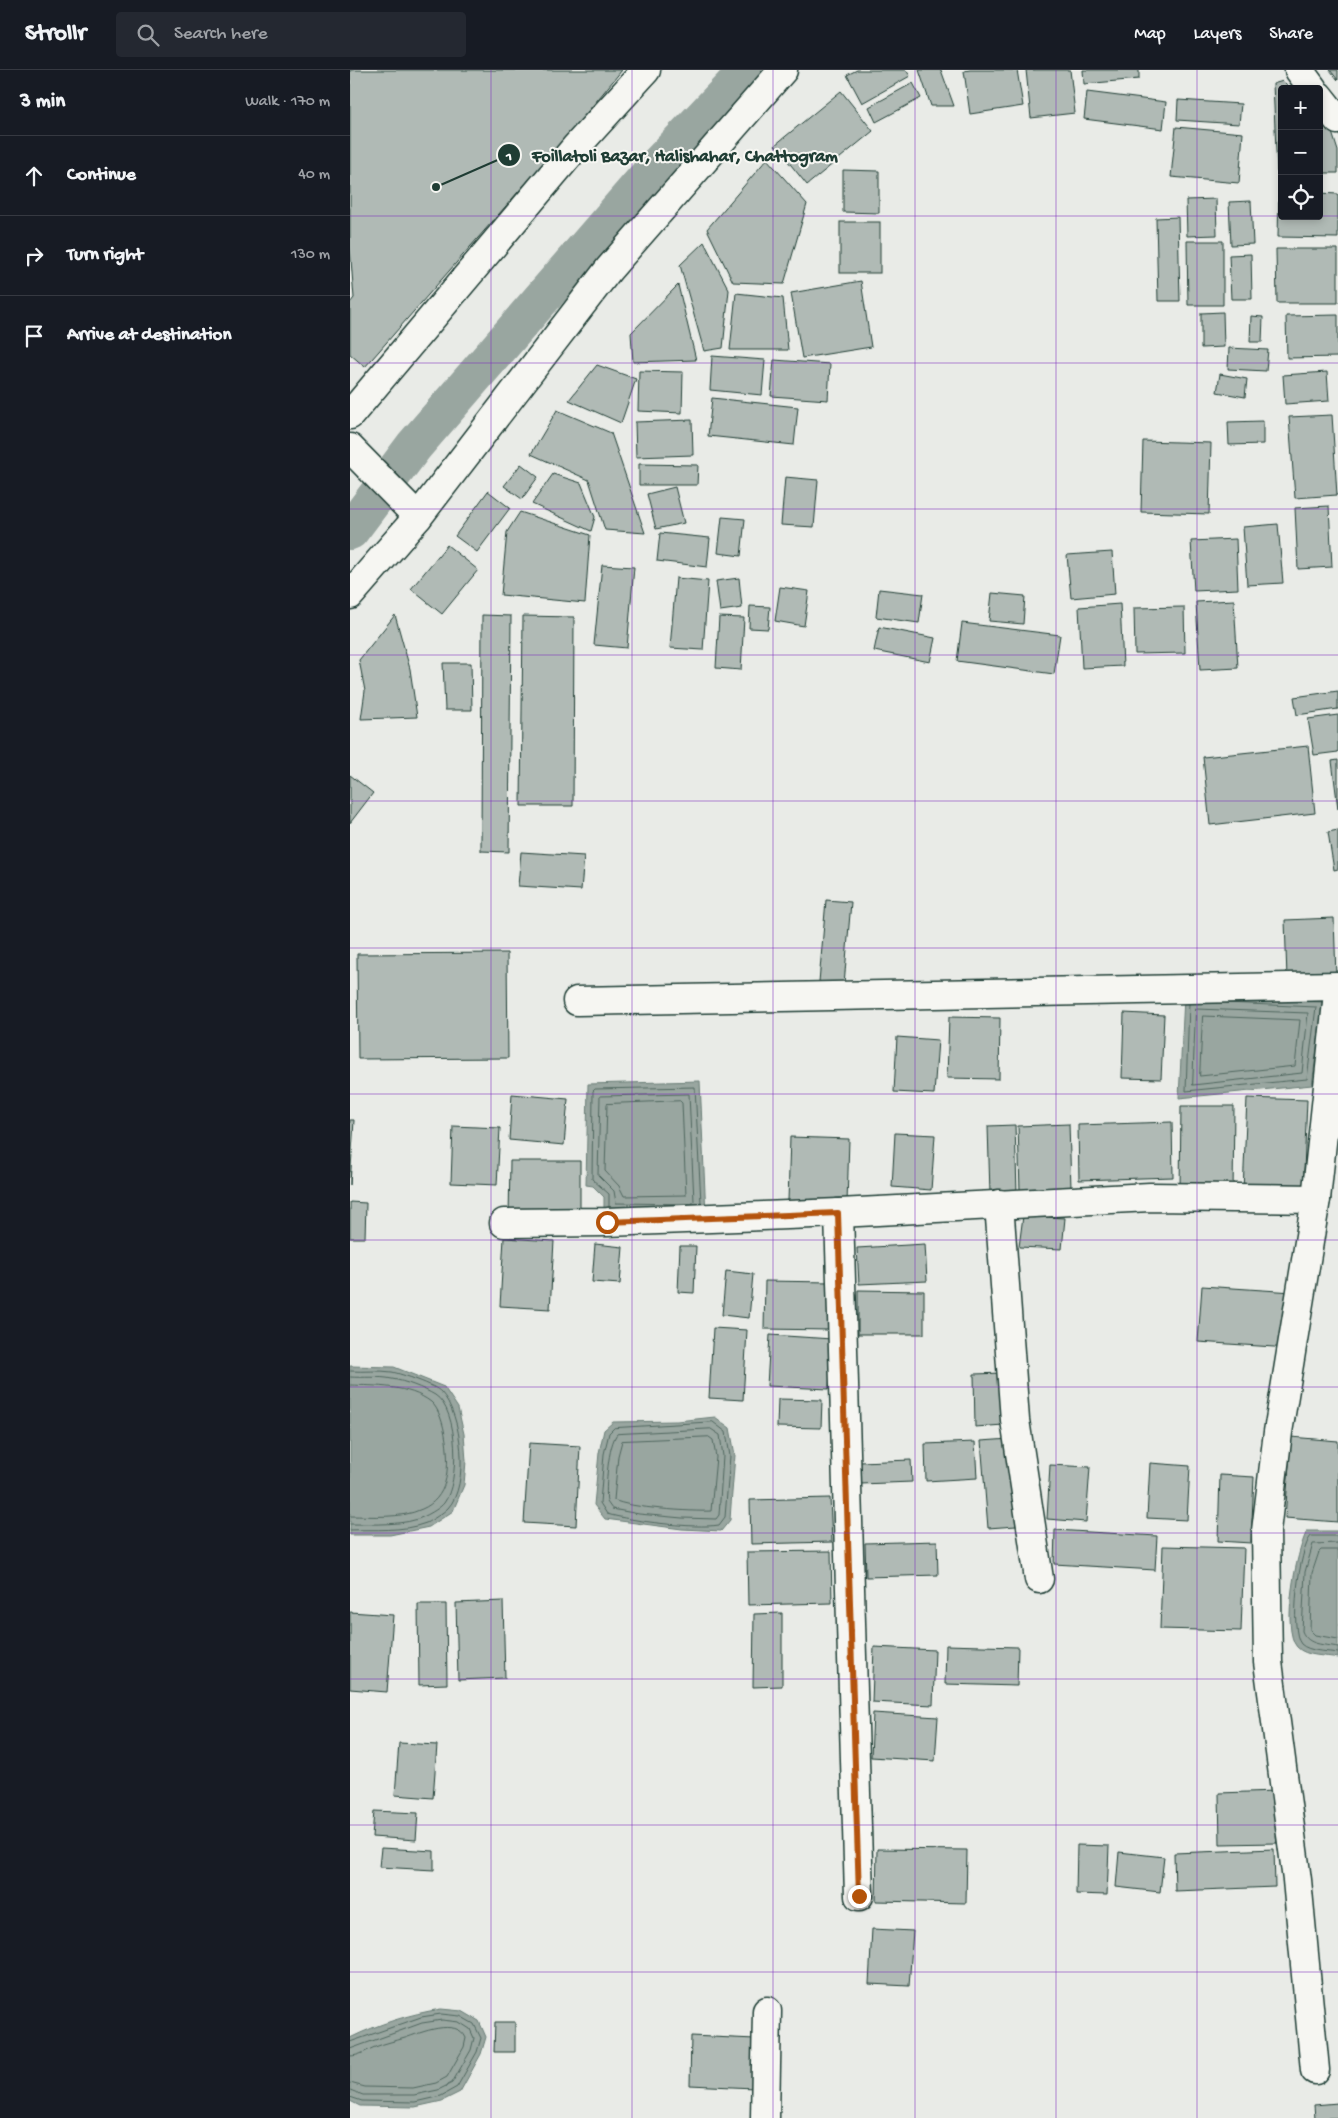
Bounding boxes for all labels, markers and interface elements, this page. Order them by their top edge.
search box [116,12,466,57]
text: Strollr [25,20,86,49]
icon: search [134,21,162,49]
text: Search here [174,23,268,46]
text: Map [1134,24,1166,45]
text: Layers [1194,24,1241,45]
text: Share [1269,24,1313,45]
map controls [1278,85,1323,220]
button: + [1278,85,1323,130]
text: 3 min [20,90,65,115]
text: Walk · 170 m [245,93,330,112]
button: − [1278,130,1323,175]
callout: Foillatoli Bazar, Halishahar, Chattogram [497,138,847,171]
text: Foillatoli Bazar, Halishahar, Chattogram [531,147,838,168]
text: 1 [505,148,512,166]
icon: ahead [20,162,48,190]
text: Continue [67,164,136,187]
text: 40 m [298,166,330,185]
button: locate [1278,175,1323,220]
icon: right [20,242,48,270]
text: Turn right [67,244,143,267]
text: 130 m [291,246,330,265]
icon: arrive [20,322,48,350]
text: Arrive at destination [67,324,231,347]
route start [596,1211,619,1234]
route end [848,1885,871,1908]

